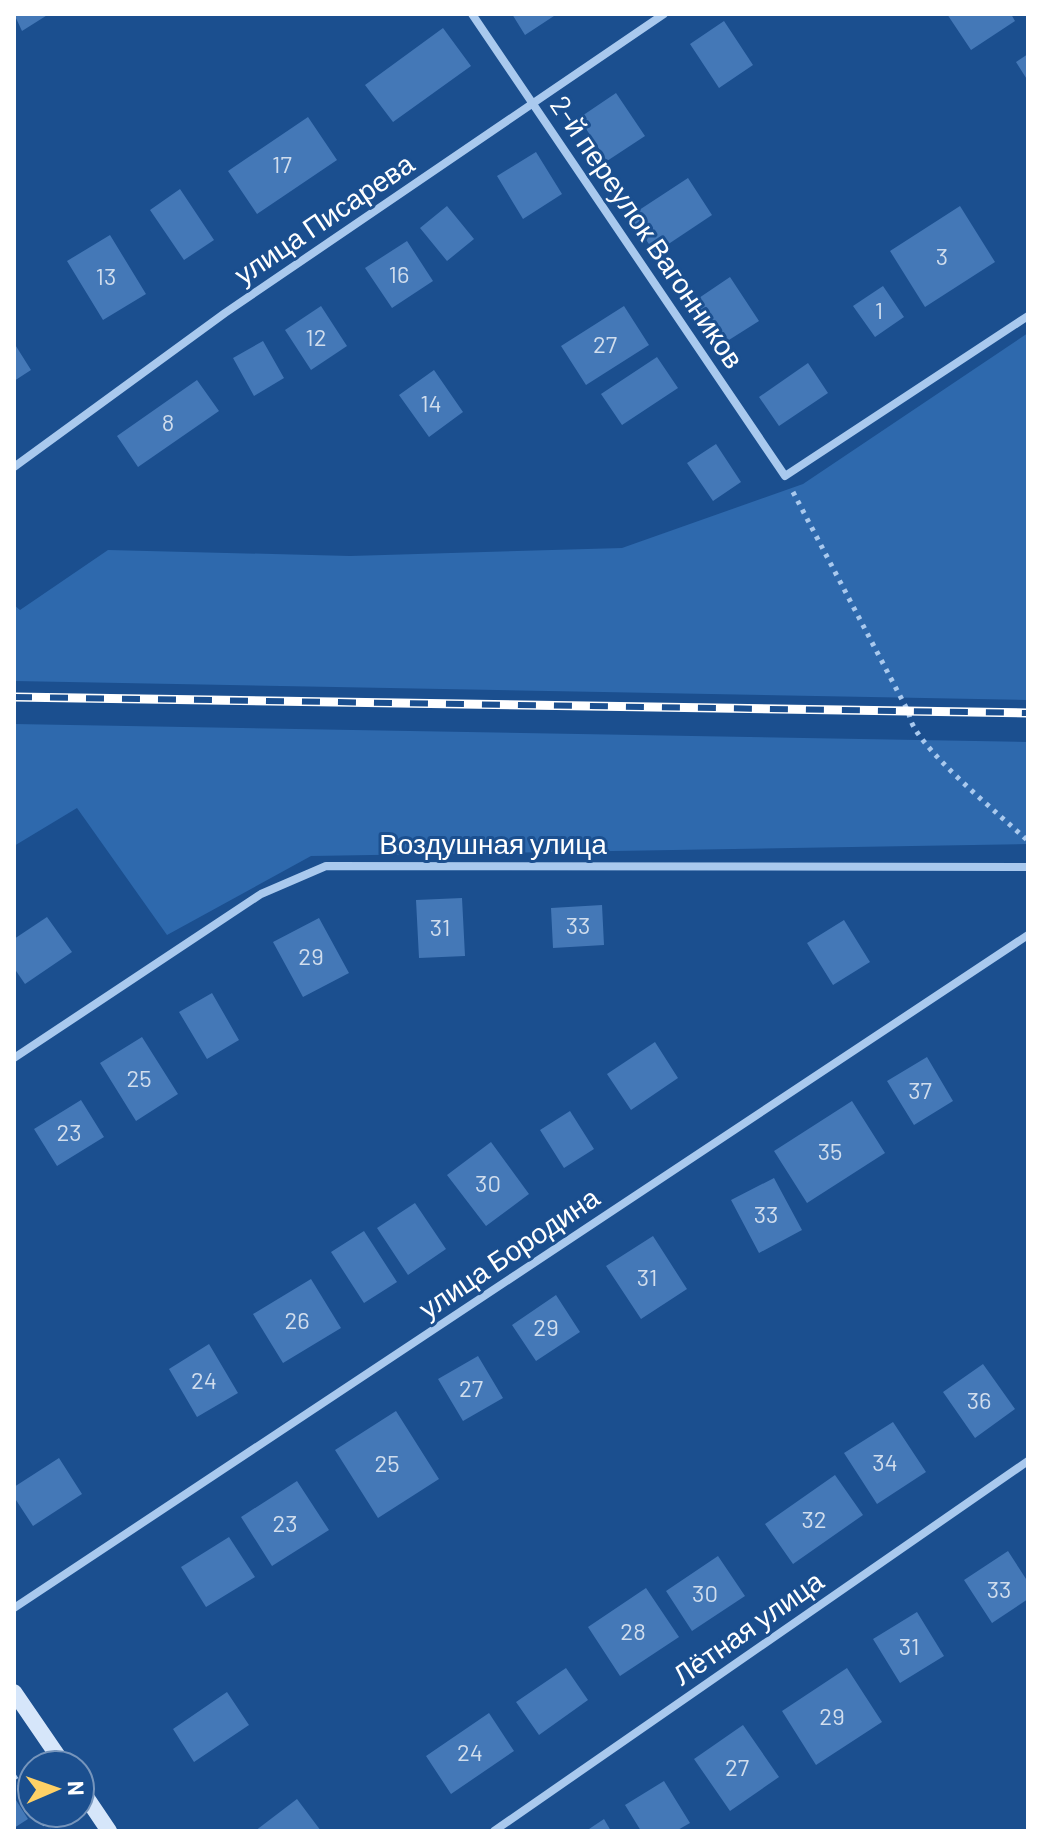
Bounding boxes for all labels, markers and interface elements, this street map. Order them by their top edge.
street label: 2-й переулок Вагонников [544,89,752,374]
street label: улица Писарева [227,145,420,291]
house number: 17 [272,149,292,178]
house number: 3 [936,241,948,270]
house number: 16 [389,259,409,288]
house number: 13 [96,261,116,290]
house number: 1 [875,295,883,324]
house number: 12 [305,322,327,351]
house number: 27 [593,329,617,358]
house number: 14 [420,388,442,417]
house number: 8 [162,407,174,436]
street label: Воздушная улица [379,826,607,860]
house number: 33 [566,910,590,939]
house number: 31 [430,912,450,941]
house number: 29 [298,941,324,970]
house number: 25 [126,1063,152,1092]
house number: 37 [908,1075,932,1104]
house number: 23 [56,1117,82,1146]
house number: 35 [818,1136,842,1165]
house number: 30 [475,1168,501,1197]
street label: улица Бородина [412,1179,605,1325]
house number: 33 [754,1199,778,1228]
house number: 31 [637,1262,657,1291]
house number: 26 [284,1305,310,1334]
house number: 29 [533,1312,559,1341]
house number: 24 [191,1365,217,1394]
house number: 27 [459,1373,483,1402]
house number: 36 [967,1385,991,1414]
house number: 34 [872,1447,898,1476]
house number: 25 [374,1448,400,1477]
house number: 32 [801,1504,827,1533]
house number: 23 [272,1508,298,1537]
street label: Лётная улица [666,1563,829,1691]
house number: 33 [987,1574,1011,1603]
house number: 30 [692,1578,718,1607]
house number: 28 [620,1616,646,1645]
house number: 31 [899,1631,919,1660]
house number: 29 [819,1701,845,1730]
house number: 24 [457,1737,483,1766]
north arrow [16,1749,96,1829]
house number: 27 [725,1752,749,1781]
text: N [64,1780,90,1796]

